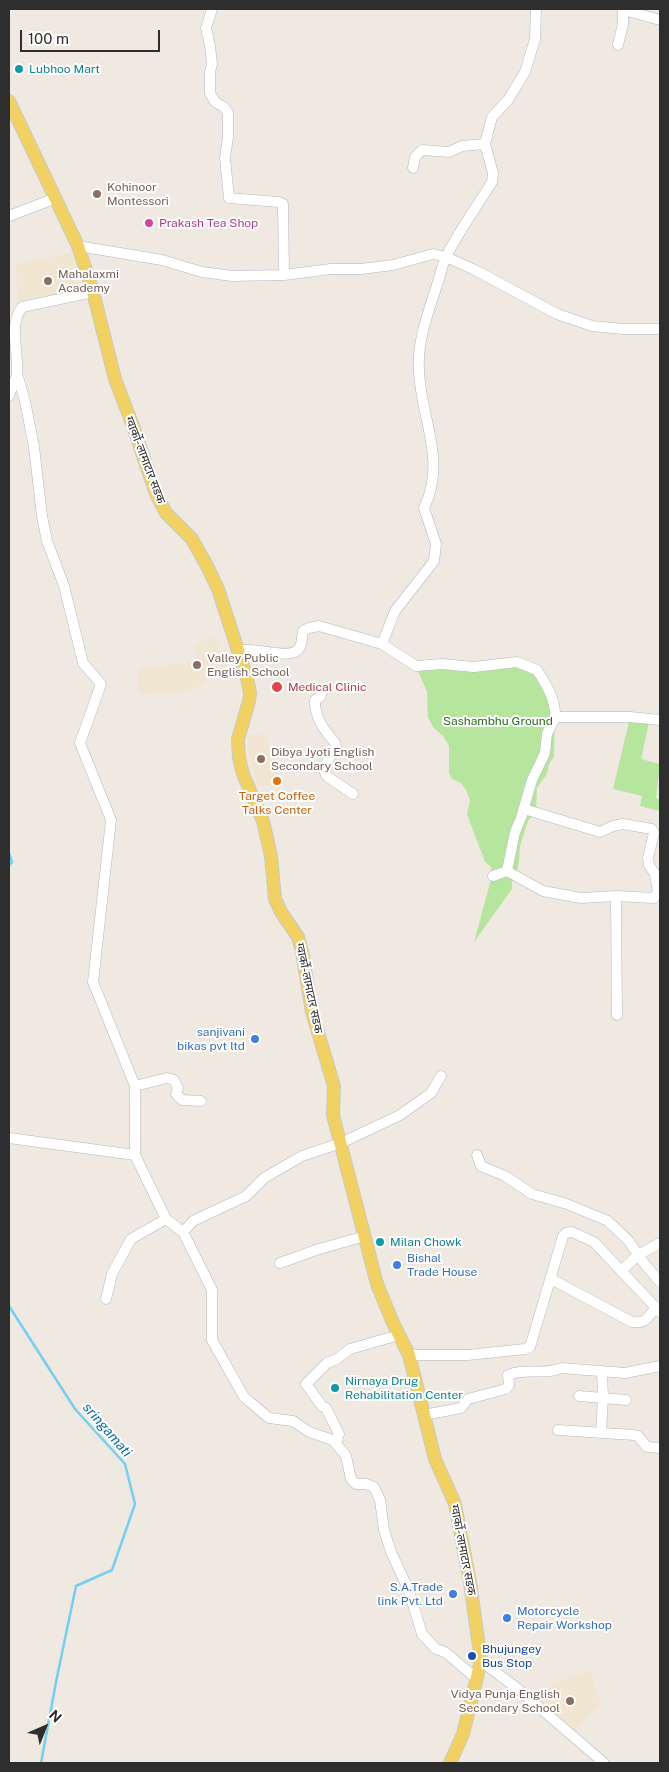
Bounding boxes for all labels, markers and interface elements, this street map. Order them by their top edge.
scale bar [22,20,162,52]
text: 100 m [28,30,69,47]
place label: Lubhoo Mart [29,62,100,76]
marker: Lubhoo Mart [13,63,25,75]
place label: Kohinoor Montessori [107,180,169,208]
marker: Kohinoor Montessori [91,188,103,200]
place label: Prakash Tea Shop [159,216,258,230]
marker: Prakash Tea Shop [143,217,155,229]
place label: Mahalaxmi Academy [58,267,119,295]
marker: Mahalaxmi Academy [42,275,54,287]
street label: ग्वार्को-लामाटार सडक [122,414,168,506]
place label: Valley Public English School [207,651,290,679]
marker: Valley Public English School [191,659,203,671]
marker: Medical Clinic [270,680,284,694]
place label: Medical Clinic [288,680,366,694]
park label: Sashambhu Ground [443,714,553,728]
place label: Dibya Jyoti English Secondary School [271,745,375,773]
marker: Dibya Jyoti English Secondary School [255,753,267,765]
marker: Target Coffee Talks Center [271,775,283,787]
place label: Target Coffee Talks Center [239,789,315,817]
street label: ग्वार्को-लामाटार सडक [292,941,326,1035]
place label: sanjivani bikas pvt ltd [177,1025,245,1053]
marker: sanjivani bikas pvt ltd [249,1033,261,1045]
place label: Milan Chowk [390,1235,462,1249]
marker: Milan Chowk [374,1236,386,1248]
place label: Bishal Trade House [407,1251,477,1279]
marker: Bishal Trade House [391,1259,403,1271]
place label: Nirnaya Drug Rehabilitation Center [345,1374,463,1402]
marker: Nirnaya Drug Rehabilitation Center [329,1382,341,1394]
water label: sringamati [79,1399,135,1461]
street label: ग्वार्को-लामाटार सडक [447,1503,479,1597]
place label: S.A.Trade link Pvt. Ltd [378,1580,443,1608]
marker: S.A.Trade link Pvt. Ltd [447,1588,459,1600]
place label: Motorcycle Repair Workshop [517,1604,612,1632]
marker: Motorcycle Repair Workshop [501,1612,513,1624]
place label: Bhujungey Bus Stop [482,1642,541,1670]
marker: Bhujungey Bus Stop [466,1650,478,1662]
place label: Vidya Punja English Secondary School [450,1687,560,1715]
marker: Vidya Punja English Secondary School [564,1695,576,1707]
north arrow [20,1702,70,1752]
text: N [46,1707,65,1726]

